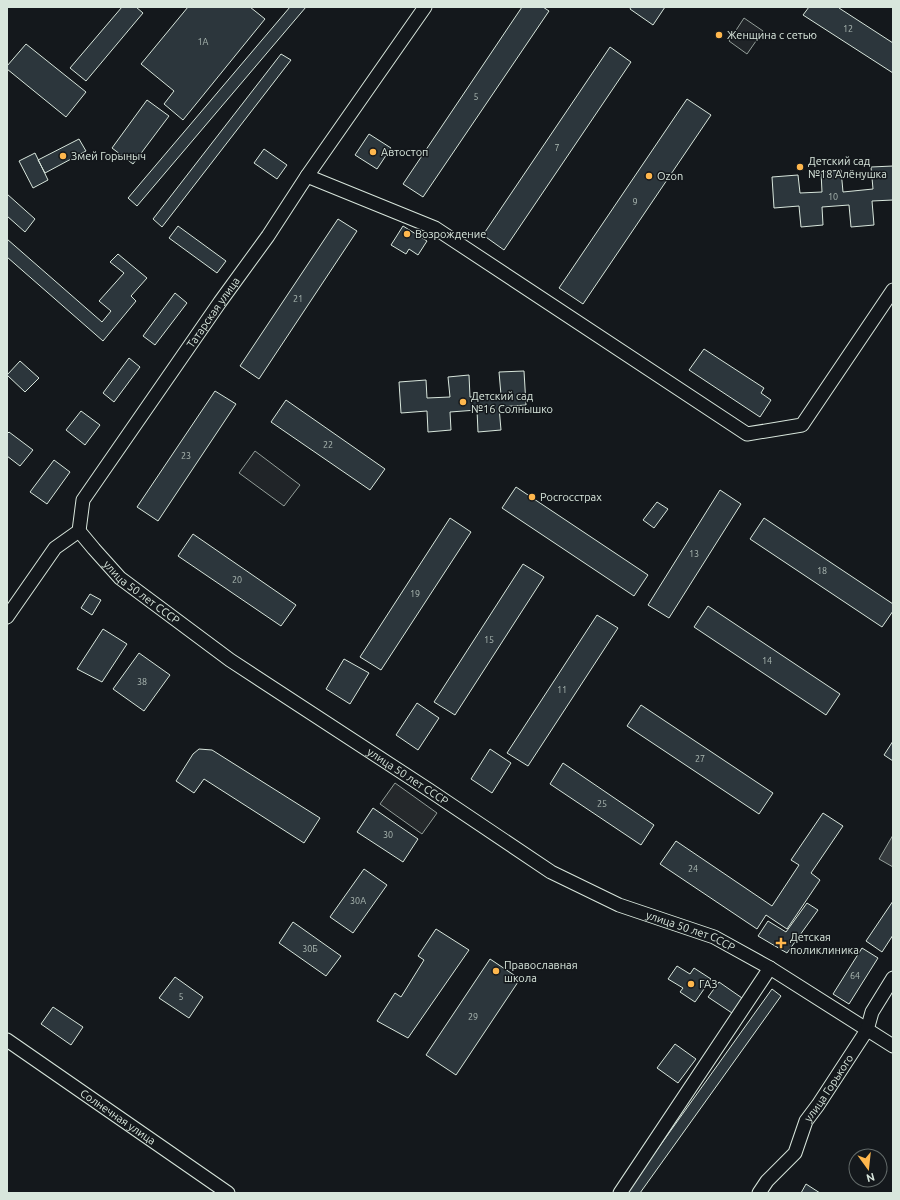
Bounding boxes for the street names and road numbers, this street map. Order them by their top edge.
street label: Татарская улица [184,275,242,350]
street label: улица 50 лет СССР [101,558,182,627]
street label: улица 50 лет СССР [365,745,451,807]
street label: улица 50 лет СССР [645,909,737,954]
street label: улица Горького [802,1052,855,1124]
street label: Солнечная улица [78,1087,158,1147]

